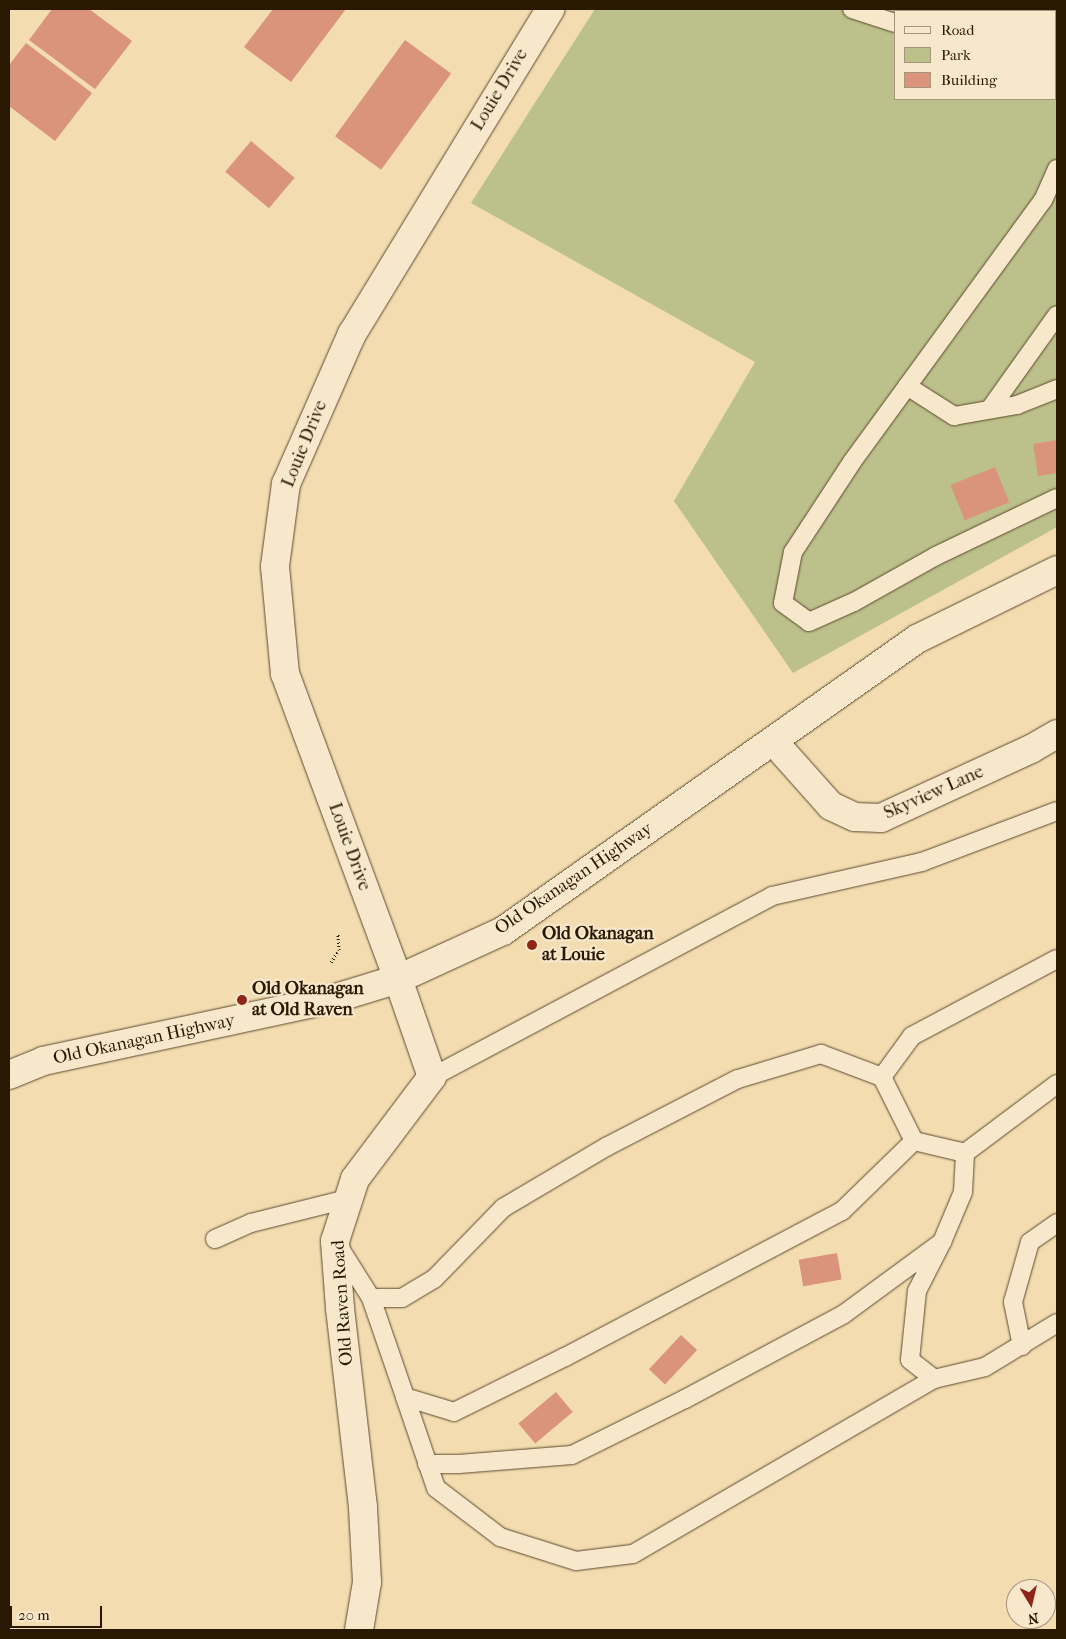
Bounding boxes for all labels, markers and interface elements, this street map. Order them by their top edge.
legend [894,10,1056,100]
text: Road [941,21,974,39]
street label: Louie Drive [467,45,533,135]
text: Park [941,46,971,64]
text: Building [941,71,997,89]
street label: Louie Drive [278,397,332,491]
street label: Skyview Lane [881,761,987,825]
street label: Louie Drive [323,800,375,894]
street label: Old Okanagan Highway [491,818,657,940]
place label: Old Okanagan at Louie [542,924,654,966]
marker: Old Okanagan at Louie [526,939,538,951]
place label: Old Okanagan at Old Raven [252,979,364,1022]
marker: Old Okanagan at Old Raven [236,994,248,1006]
street label: Old Okanagan Highway [51,1010,237,1070]
street label: Old Raven Road [328,1239,358,1367]
north arrow [1006,1579,1056,1629]
scale bar [12,1596,105,1628]
text: 20 m [18,1606,50,1624]
text: N [1027,1609,1040,1628]

